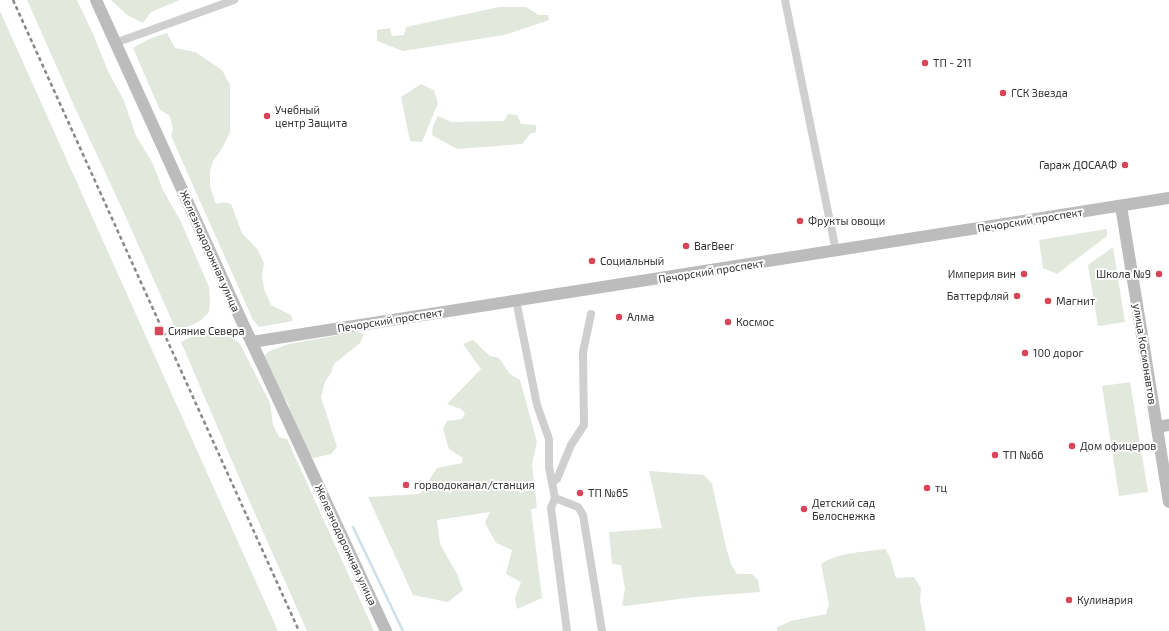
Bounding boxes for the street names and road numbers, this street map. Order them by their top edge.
street label: Железнодорожная улица [177,188,243,314]
street label: Печорский проспект [976,205,1084,234]
street label: Печорский проспект [657,256,765,285]
street label: улица Космонавтов [1130,302,1160,406]
street label: Печорский проспект [336,305,444,334]
street label: Железнодорожная улица [312,482,380,608]

